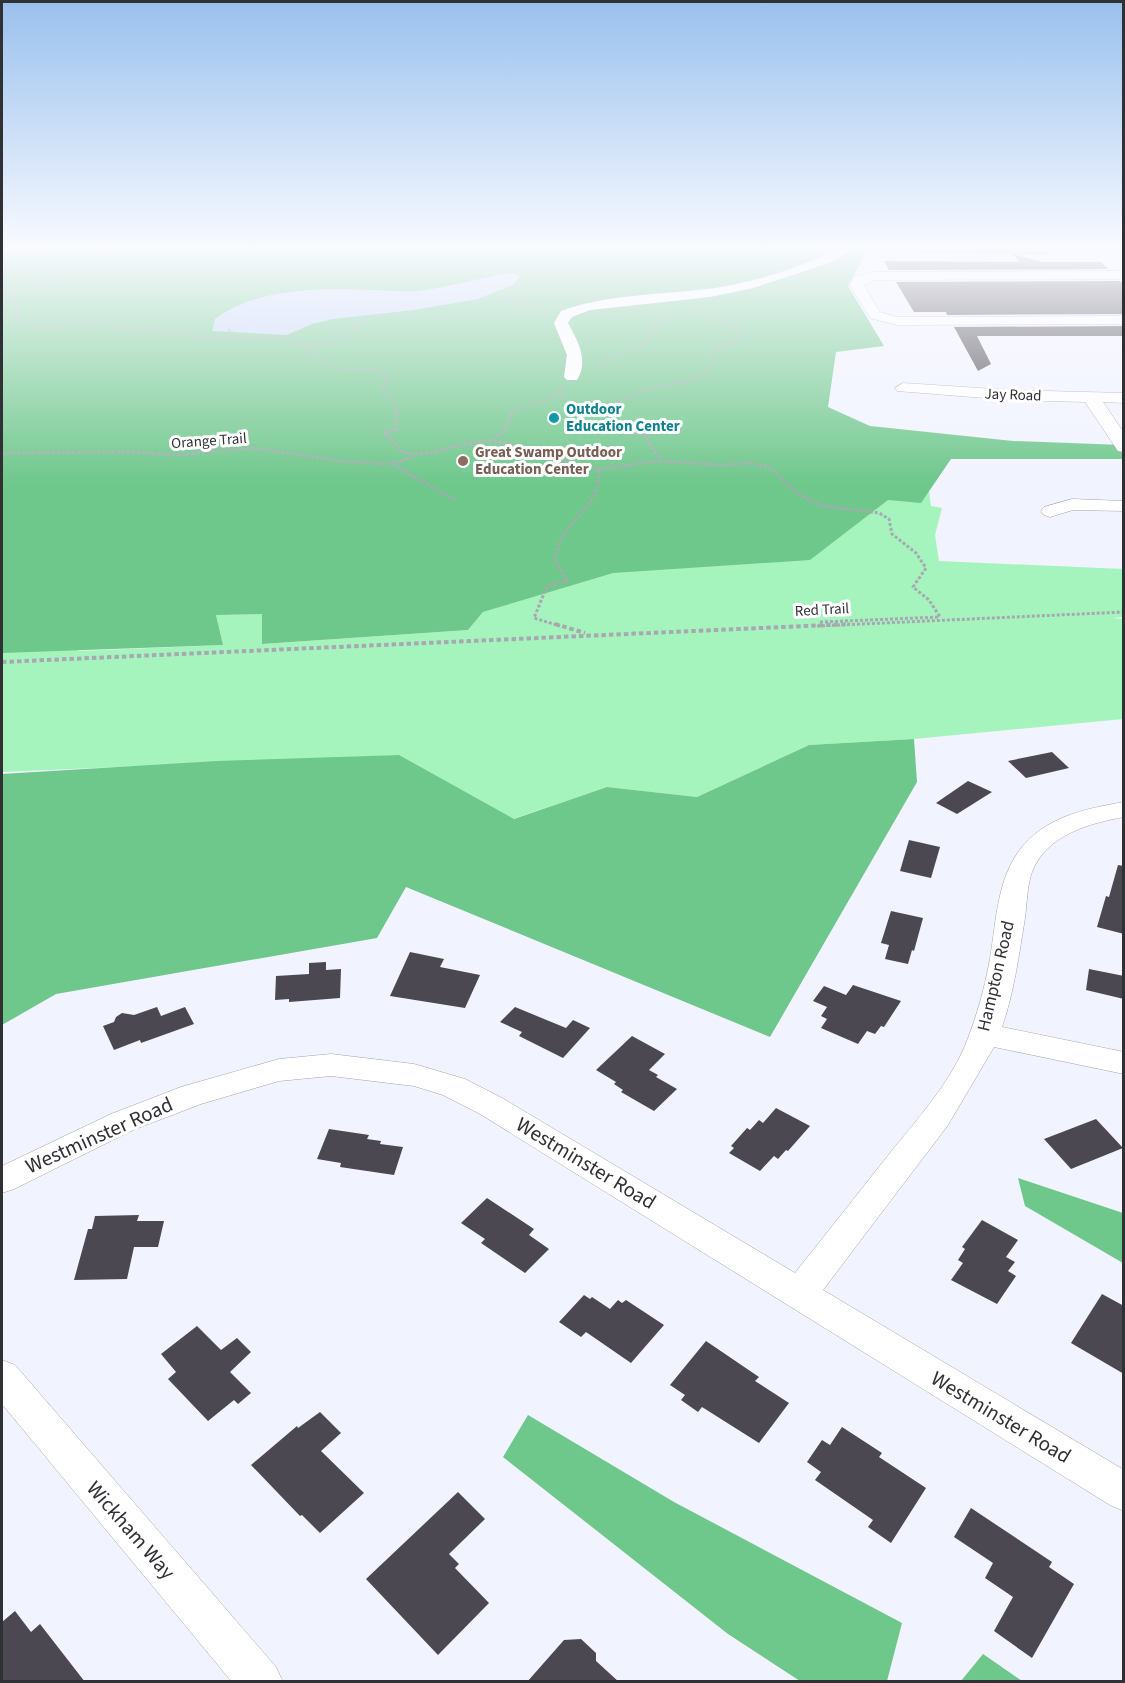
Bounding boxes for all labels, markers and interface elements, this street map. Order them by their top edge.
street label: Jay Road [984,384,1042,406]
place label: Outdoor Education Center [566,399,680,437]
marker: Outdoor Education Center [547,411,561,425]
street label: Orange Trail [171,428,248,454]
place label: Great Swamp Outdoor Education Center [475,442,622,480]
marker: Great Swamp Outdoor Education Center [456,454,470,468]
street label: Red Trail [794,598,850,622]
street label: Hampton Road [971,918,1021,1034]
street label: Westminster Road [20,1089,178,1181]
street label: Westminster Road [510,1109,662,1217]
street label: Westminster Road [925,1363,1077,1471]
street label: Wickham Way [80,1474,182,1586]

